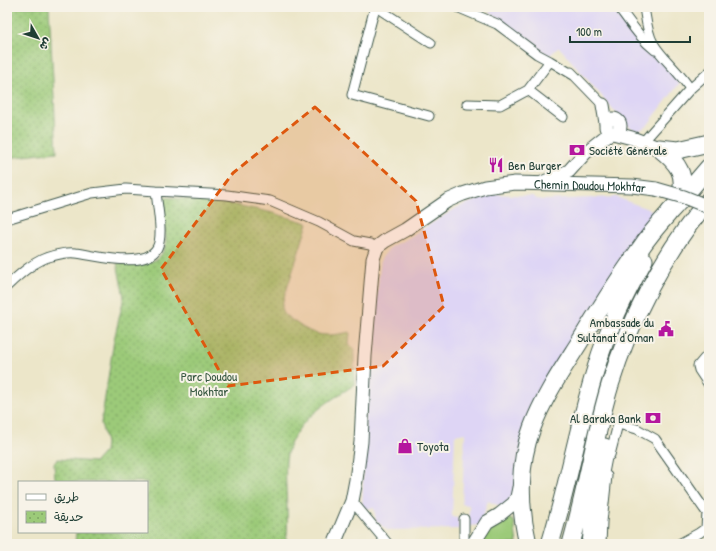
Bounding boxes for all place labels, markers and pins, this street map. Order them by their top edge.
bank icon: Société Générale [568,141,586,159]
place label: Société Générale [589,141,667,159]
restaurant icon: Ben Burger [487,156,505,174]
place label: Ben Burger [508,156,561,174]
place label: Ambassade du Sultanat d'Oman [577,313,654,346]
public building icon: Ambassade du Sultanat d'Oman [657,320,675,338]
place label: Al Baraka Bank [570,409,642,427]
bank icon: Al Baraka Bank [644,409,662,427]
shop icon: Toyota [396,437,414,455]
place label: Toyota [417,437,449,455]

